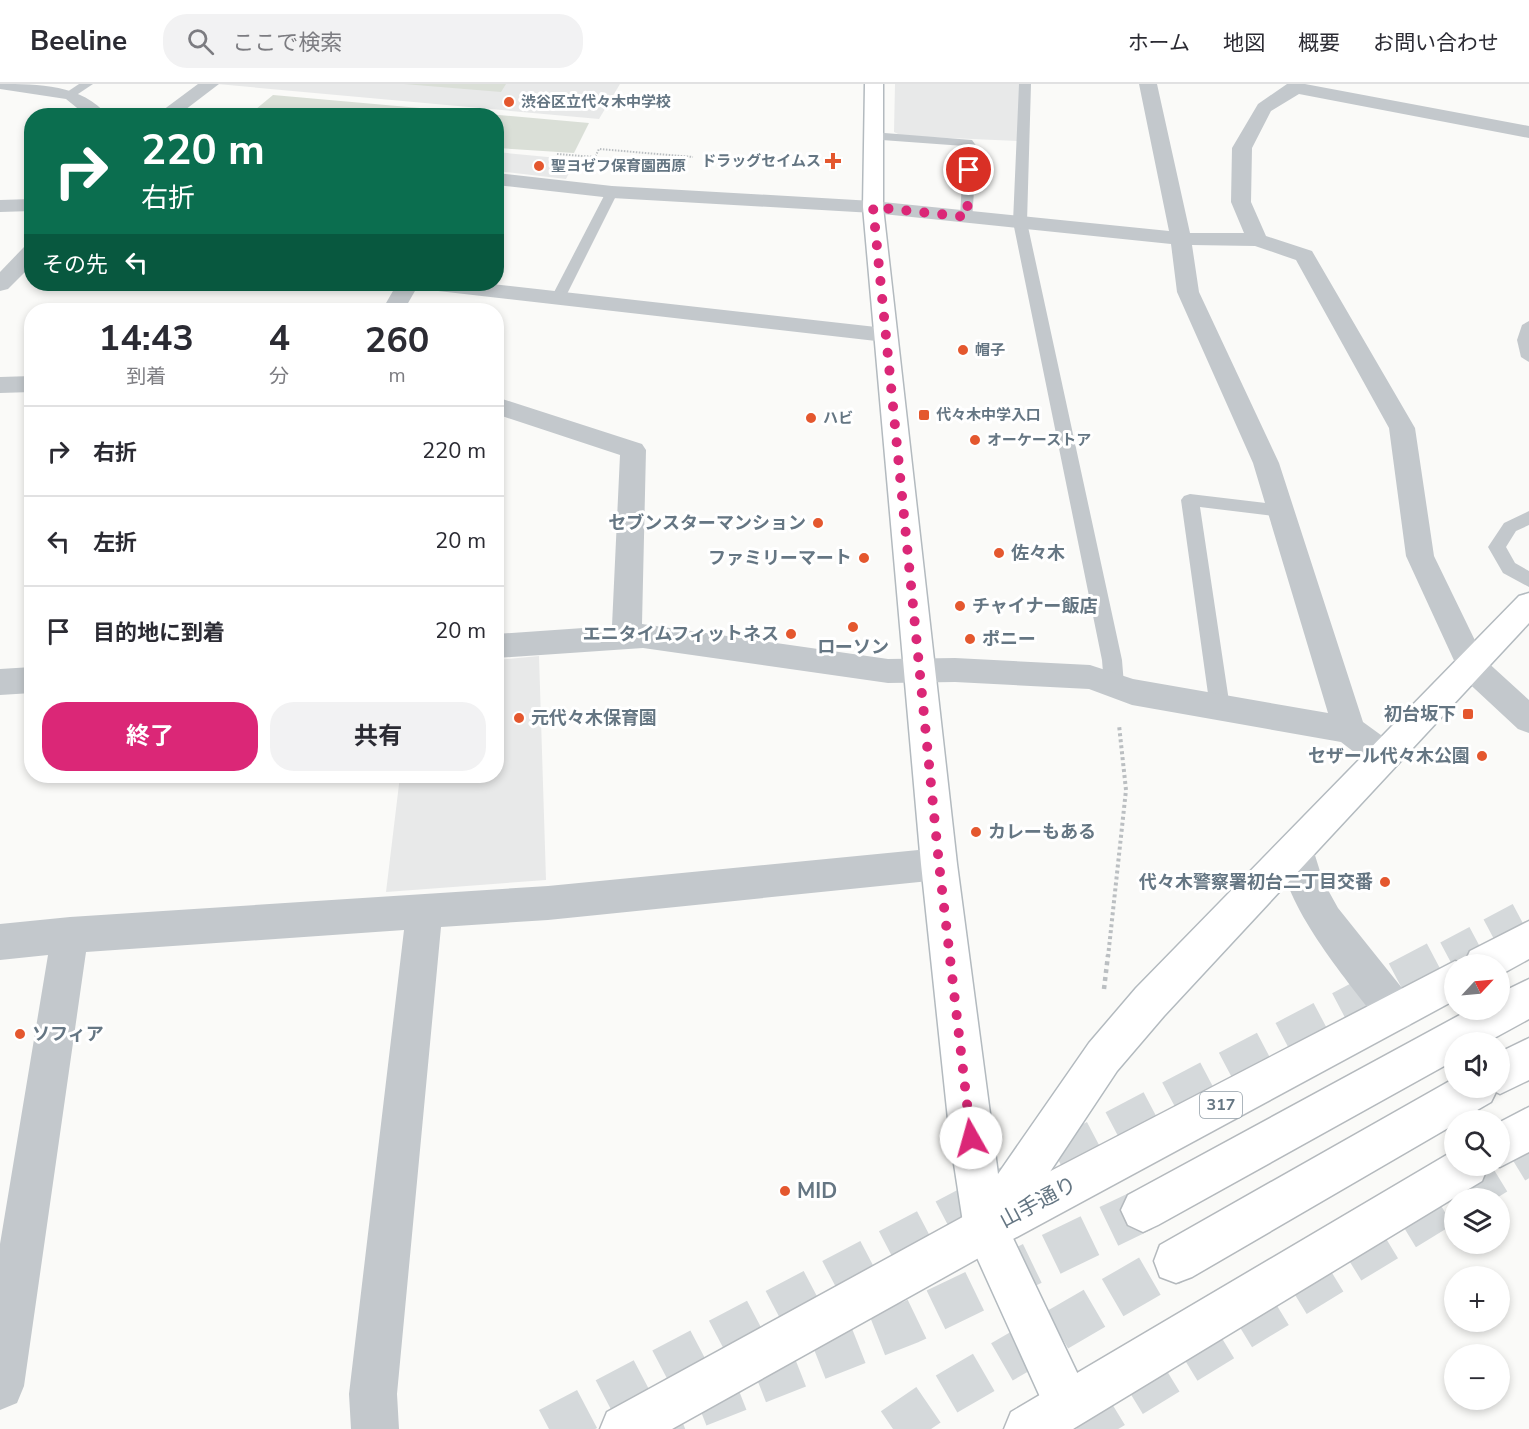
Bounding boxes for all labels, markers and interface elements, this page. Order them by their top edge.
search box [163,14,583,68]
text: Beeline [30,22,127,60]
icon: search [184,25,217,58]
text: ここで検索 [232,28,342,58]
text: ホーム [1128,29,1190,57]
text: 地図 [1223,29,1265,57]
text: 概要 [1298,29,1340,57]
text: お問い合わせ [1373,29,1499,57]
place label: 渋谷区立代々木中学校 [521,92,671,112]
marker: 渋谷区立代々木中学校 [502,95,516,109]
text: 220 m [141,122,265,179]
icon: right [42,132,120,210]
pin [943,144,994,195]
place label: ドラッグセイムス [701,151,821,171]
icon: arrive [952,153,985,186]
marker: ドラッグセイムス [826,154,840,168]
place label: 聖ヨゼフ保育園西原 [551,156,686,176]
marker: 聖ヨゼフ保育園西原 [532,159,546,173]
text: 右折 [141,180,195,217]
icon: left [120,246,153,279]
text: その先 [42,250,108,280]
text: 14:43 [99,314,194,363]
text: 4 [268,314,290,363]
text: 260 [365,316,429,365]
place label: 帽子 [975,340,1005,360]
marker: 帽子 [956,343,970,357]
text: m [388,362,406,389]
text: 到着 [126,363,166,390]
text: 分 [269,363,289,390]
place label: 代々木中学入口 [936,405,1041,425]
place label: ハビ [823,408,853,428]
marker: 代々木中学入口 [917,408,931,422]
marker: ハビ [804,411,818,425]
place label: オーケーストア [987,430,1091,450]
marker: オーケーストア [968,433,982,447]
icon: right [42,435,75,468]
text: 220 m [422,436,486,466]
text: 右折 [93,438,137,468]
place label: セブンスターマンション [608,511,806,535]
marker: セブンスターマンション [811,516,825,530]
icon: left [42,525,75,558]
text: 20 m [435,526,486,556]
text: 左折 [93,528,137,558]
place label: 佐々木 [1011,541,1065,565]
place label: ファミリーマート [708,546,852,570]
marker: 佐々木 [992,546,1006,560]
marker: ファミリーマート [857,551,871,565]
place label: チャイナー飯店 [972,594,1097,618]
marker: チャイナー飯店 [953,599,967,613]
icon: arrive [42,615,75,648]
text: 20 m [435,616,486,646]
text: 目的地に到着 [93,618,225,648]
marker: ローソン [846,620,860,634]
place label: エニタイムフィットネス [583,622,779,646]
marker: エニタイムフィットネス [784,627,798,641]
place label: ポニー [982,627,1036,651]
marker: ポニー [963,632,977,646]
place label: ローソン [817,635,889,659]
button: 終了 [42,702,258,771]
button: 共有 [270,702,486,771]
place label: 初台坂下 [1384,702,1456,726]
place label: 元代々木保育園 [531,706,657,730]
marker: 初台坂下 [1461,707,1475,721]
marker: 元代々木保育園 [512,711,526,725]
place label: セザール代々木公園 [1308,744,1470,768]
marker: セザール代々木公園 [1475,749,1489,763]
place label: カレーもある [988,820,1096,844]
marker: カレーもある [969,825,983,839]
place label: 代々木警察署初台二丁目交番 [1138,870,1373,894]
marker: 代々木警察署初台二丁目交番 [1378,875,1392,889]
north arrow [1444,954,1510,1020]
map controls [1444,954,1510,1410]
place label: ソフィア [32,1022,104,1046]
marker: ソフィア [13,1027,27,1041]
button: sound [1444,1032,1510,1098]
road number: 317 [1200,1092,1242,1118]
position arrow [939,1106,1003,1170]
button: search [1444,1110,1510,1176]
street label: 山手通り [994,1170,1082,1234]
place label: MID [797,1177,837,1205]
marker: MID [778,1184,792,1198]
button: layers [1444,1188,1510,1254]
button: + [1444,1266,1510,1332]
button: − [1444,1344,1510,1410]

